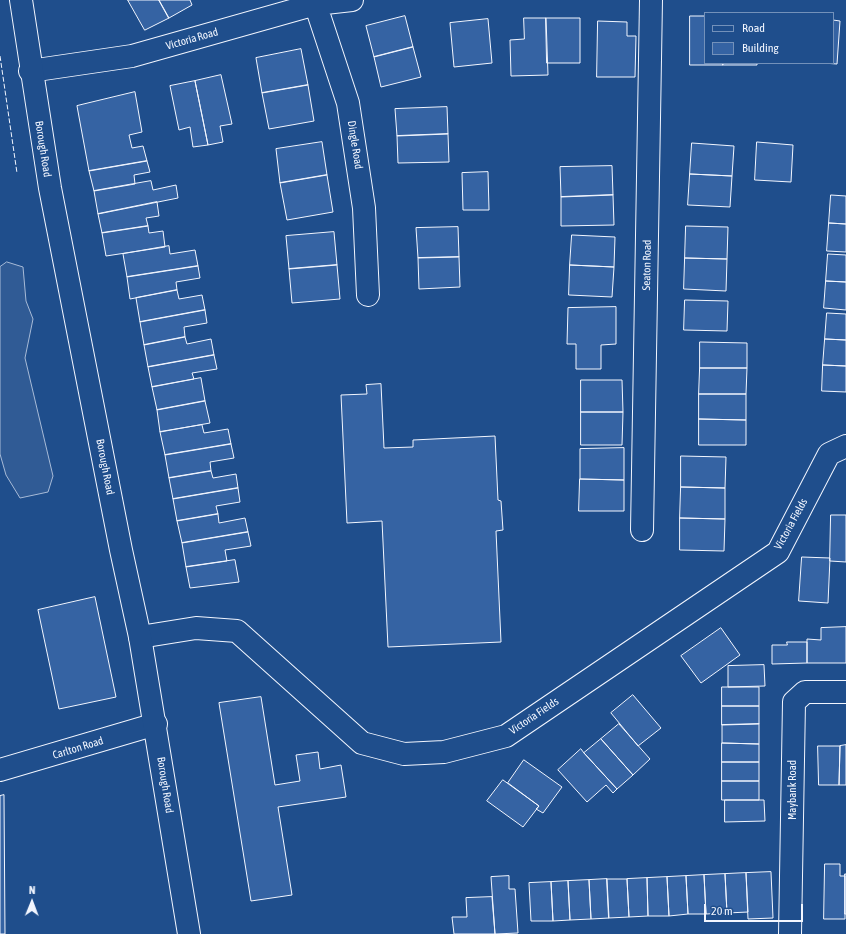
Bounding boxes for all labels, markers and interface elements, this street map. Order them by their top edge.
legend [704,12,834,64]
text: Road [742,21,765,35]
street label: Victoria Road [164,25,220,53]
text: Building [742,41,779,55]
street label: Borough Road [32,120,54,178]
street label: Dingle Road [345,120,365,170]
street label: Seaton Road [640,239,654,291]
street label: Borough Road [93,438,117,496]
street label: Victoria Fields [772,496,810,552]
street label: Victoria Fields [507,695,561,737]
street label: Carlton Road [51,734,105,762]
street label: Borough Road [154,756,176,814]
street label: Maybank Road [786,760,800,820]
north arrow [12,882,52,922]
text: N [29,884,36,896]
scale bar [706,896,805,922]
text: 20 m [711,904,733,918]

